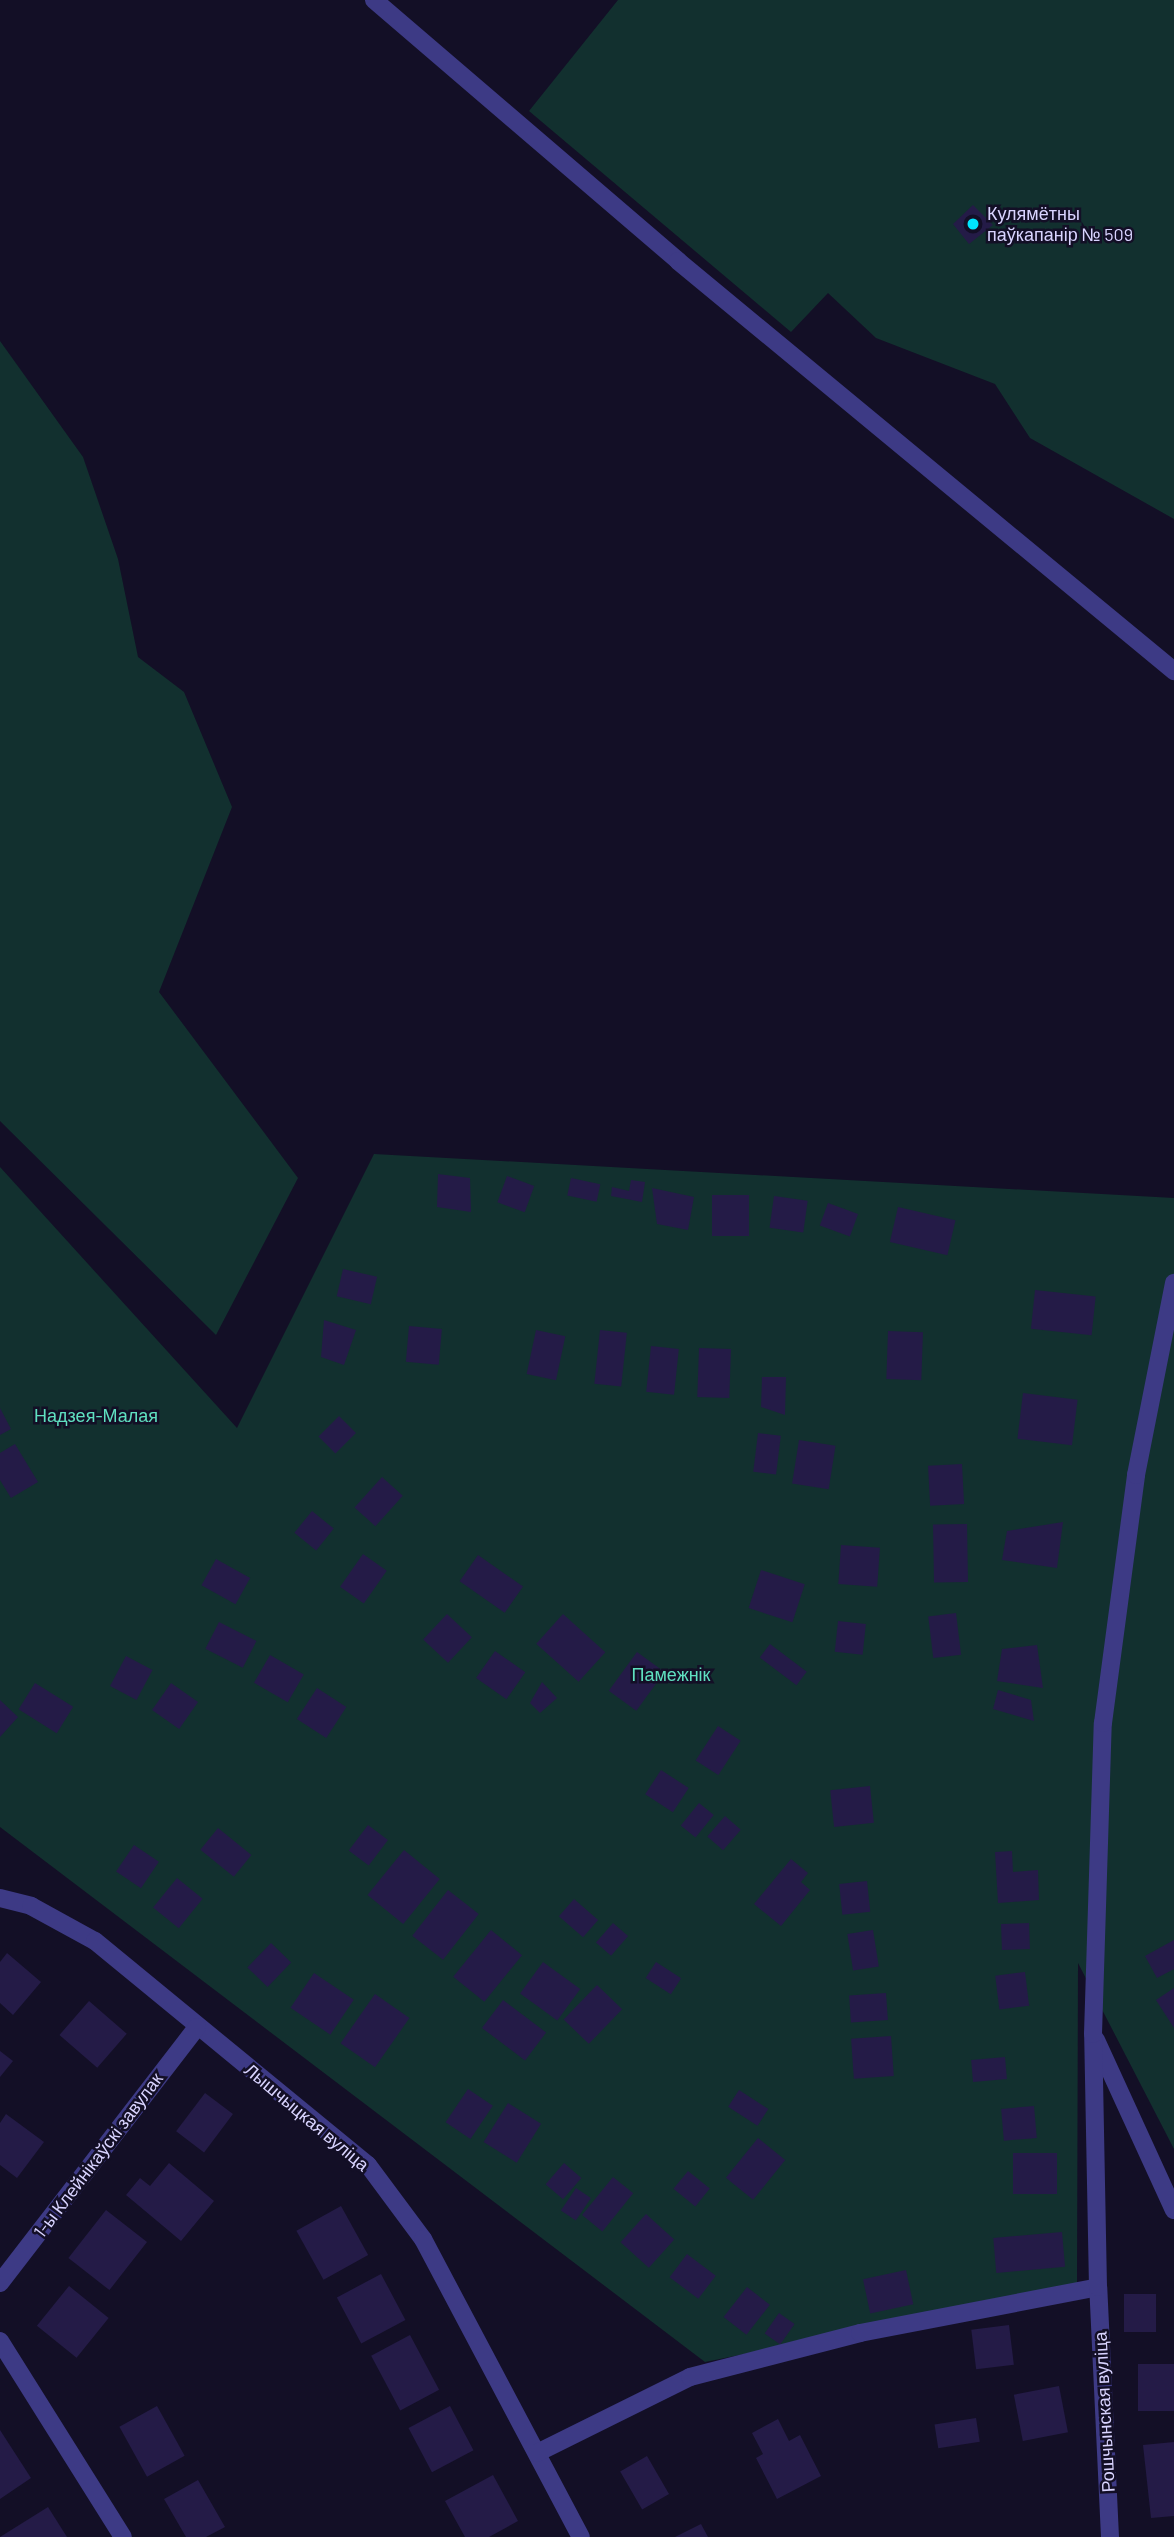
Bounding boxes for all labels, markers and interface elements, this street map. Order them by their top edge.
place label: Кулямётны паўкапанір № 509 [987,203,1133,246]
marker: Кулямётны паўкапанір № 509 [965,216,981,232]
park label: Надзея-Малая [34,1404,158,1426]
park label: Памежнік [632,1663,710,1685]
street label: Лышчыцкая вуліца [240,2059,374,2175]
street label: 1-ы Клейнікаўскі завулак [29,2068,167,2242]
street label: Рошчынская вуліца [1089,2331,1119,2493]

